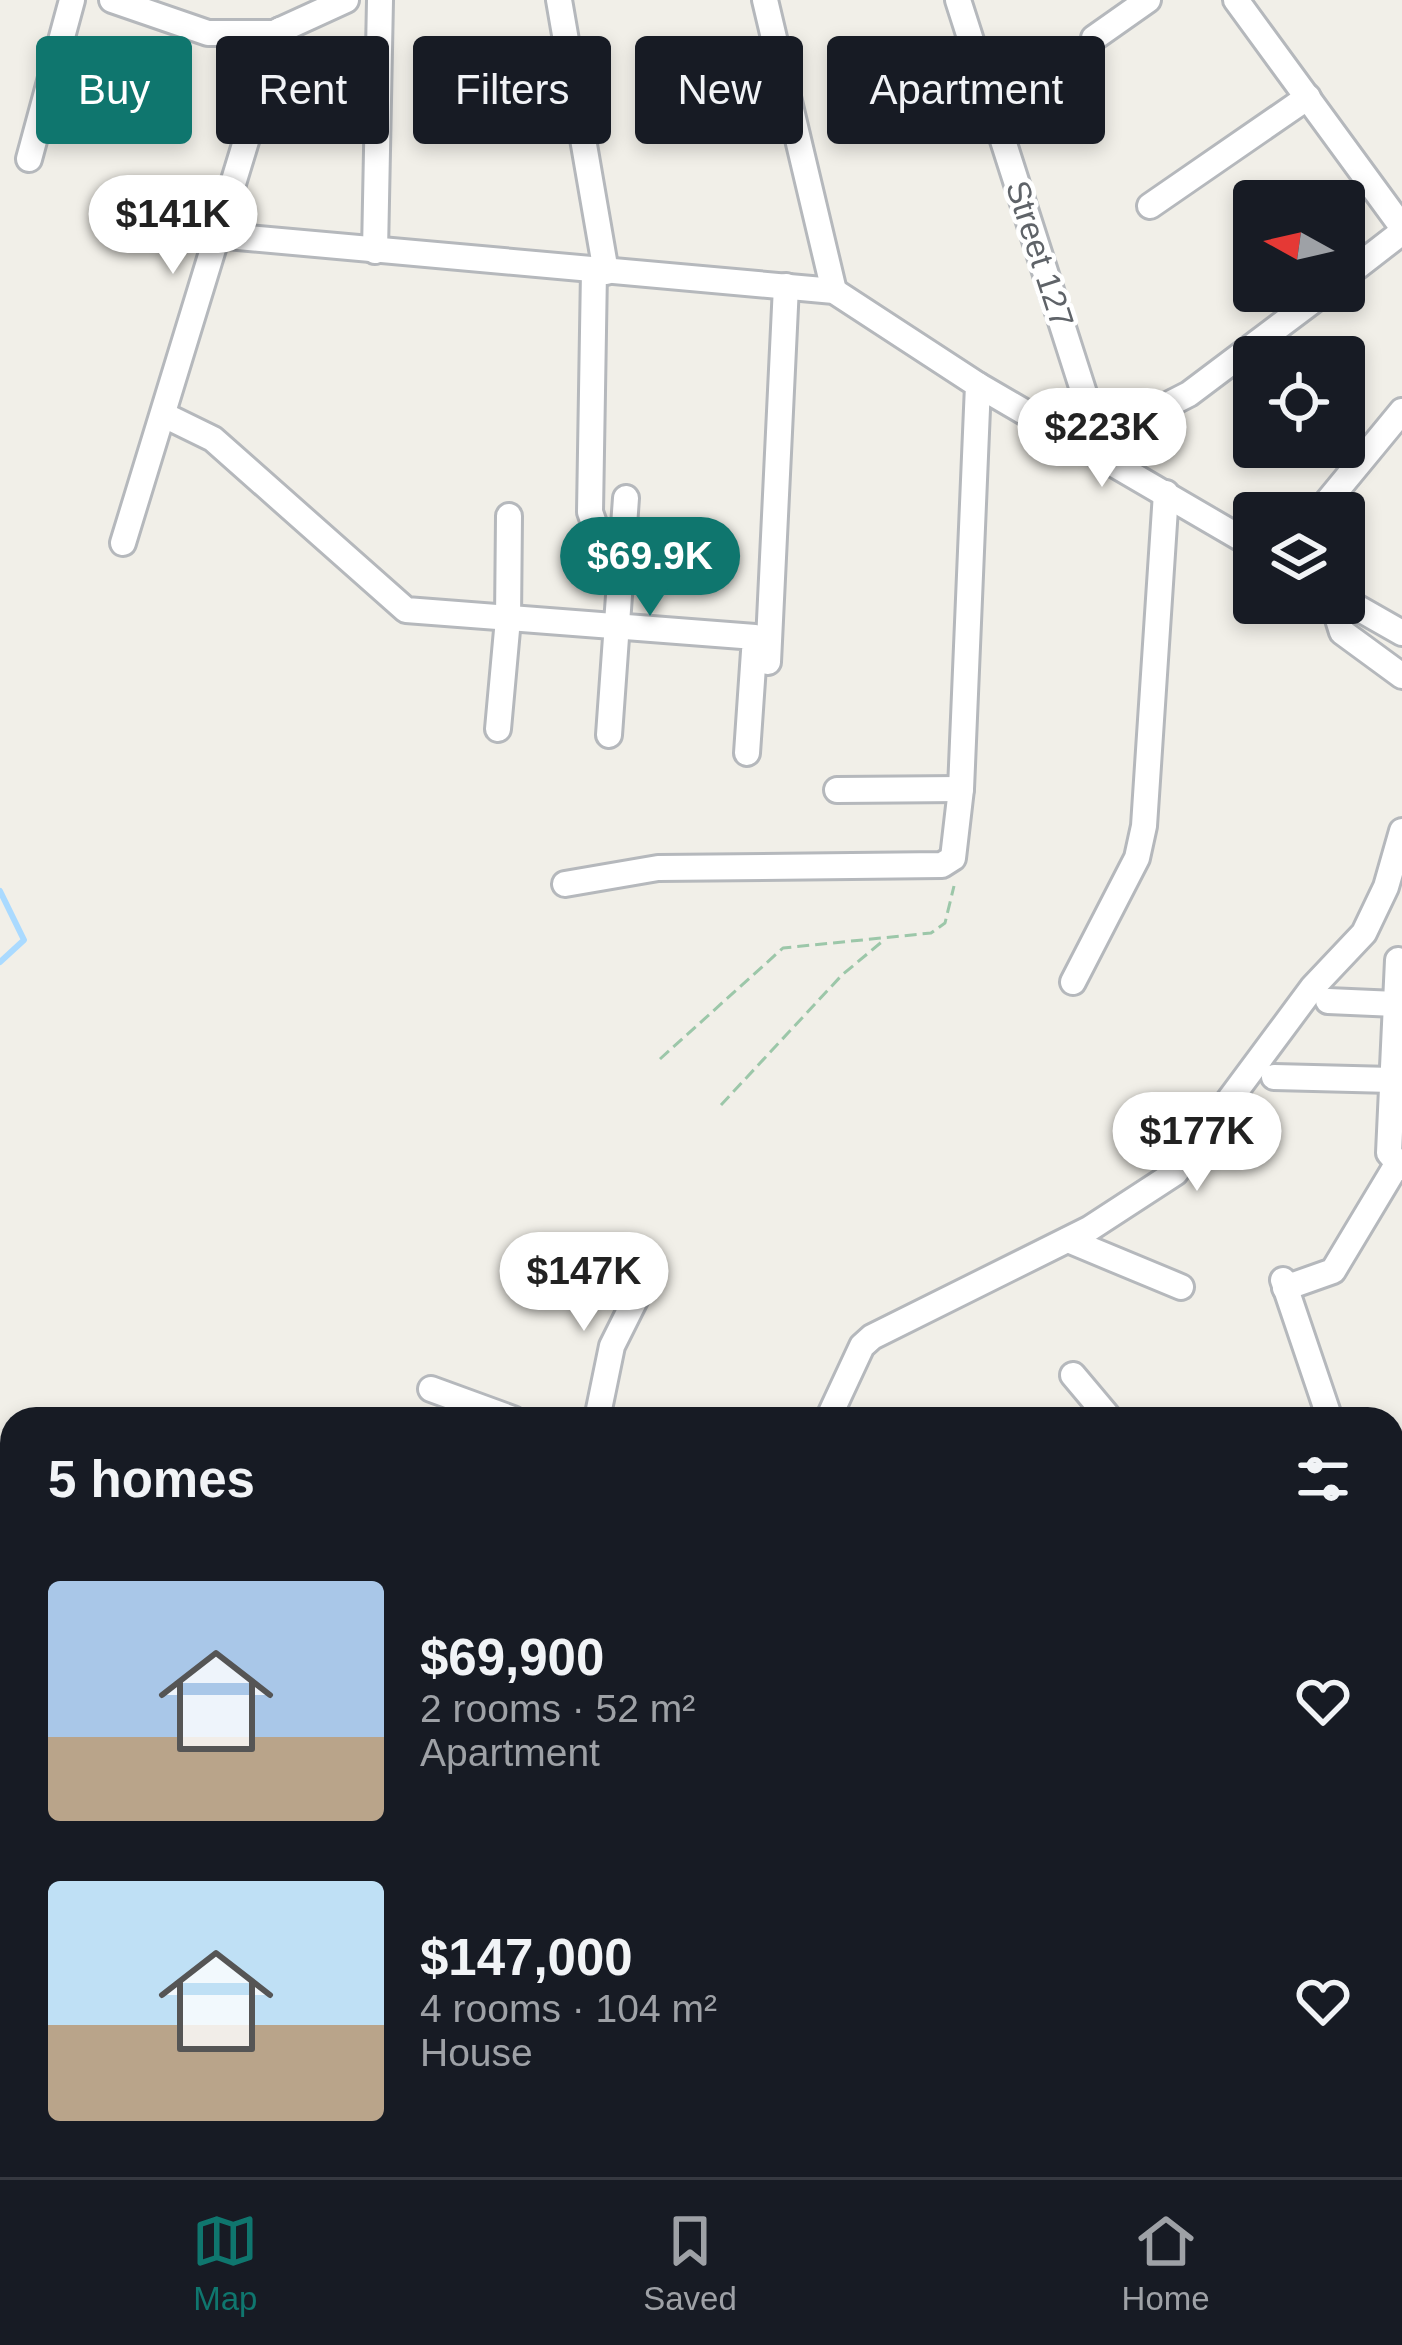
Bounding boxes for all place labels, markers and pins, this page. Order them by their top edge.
pin: $141K [89,175,257,277]
pin: $223K [1018,388,1186,490]
pin: $69.9K [552,517,748,619]
pin: $177K [1113,1092,1281,1194]
pin: $147K [500,1232,668,1334]

